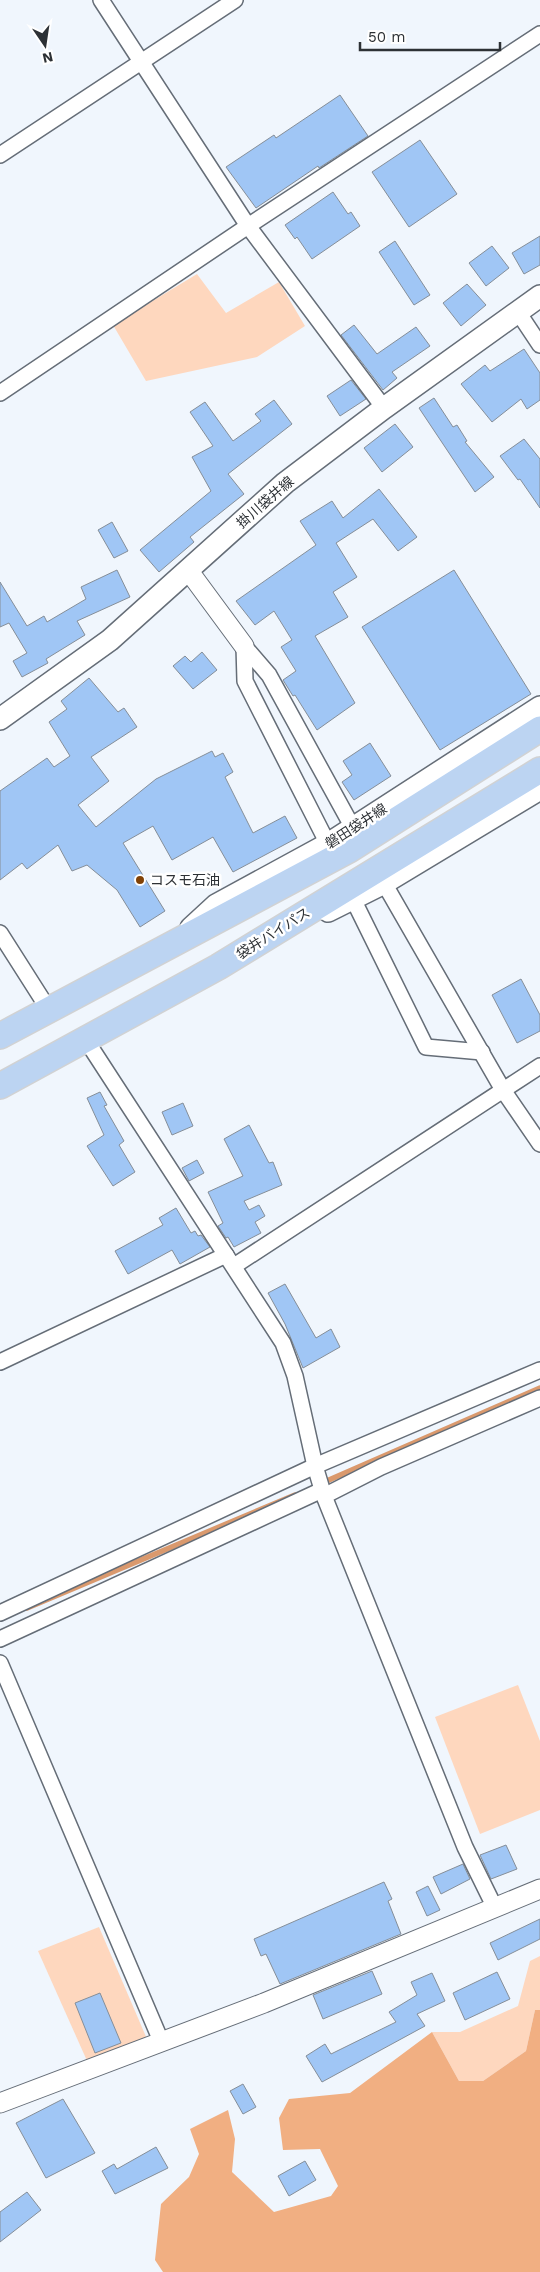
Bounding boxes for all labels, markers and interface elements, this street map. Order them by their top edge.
north arrow [20,20,70,70]
scale bar [360,20,500,52]
text: 50 m [368,28,405,46]
text: N [41,49,55,67]
street label: 掛川袋井線 [233,473,297,531]
street label: 磐田袋井線 [322,800,390,852]
place label: コスモ石油 [150,872,220,888]
marker: コスモ石油 [134,874,146,886]
street label: 袋井バイパス [233,904,313,962]

